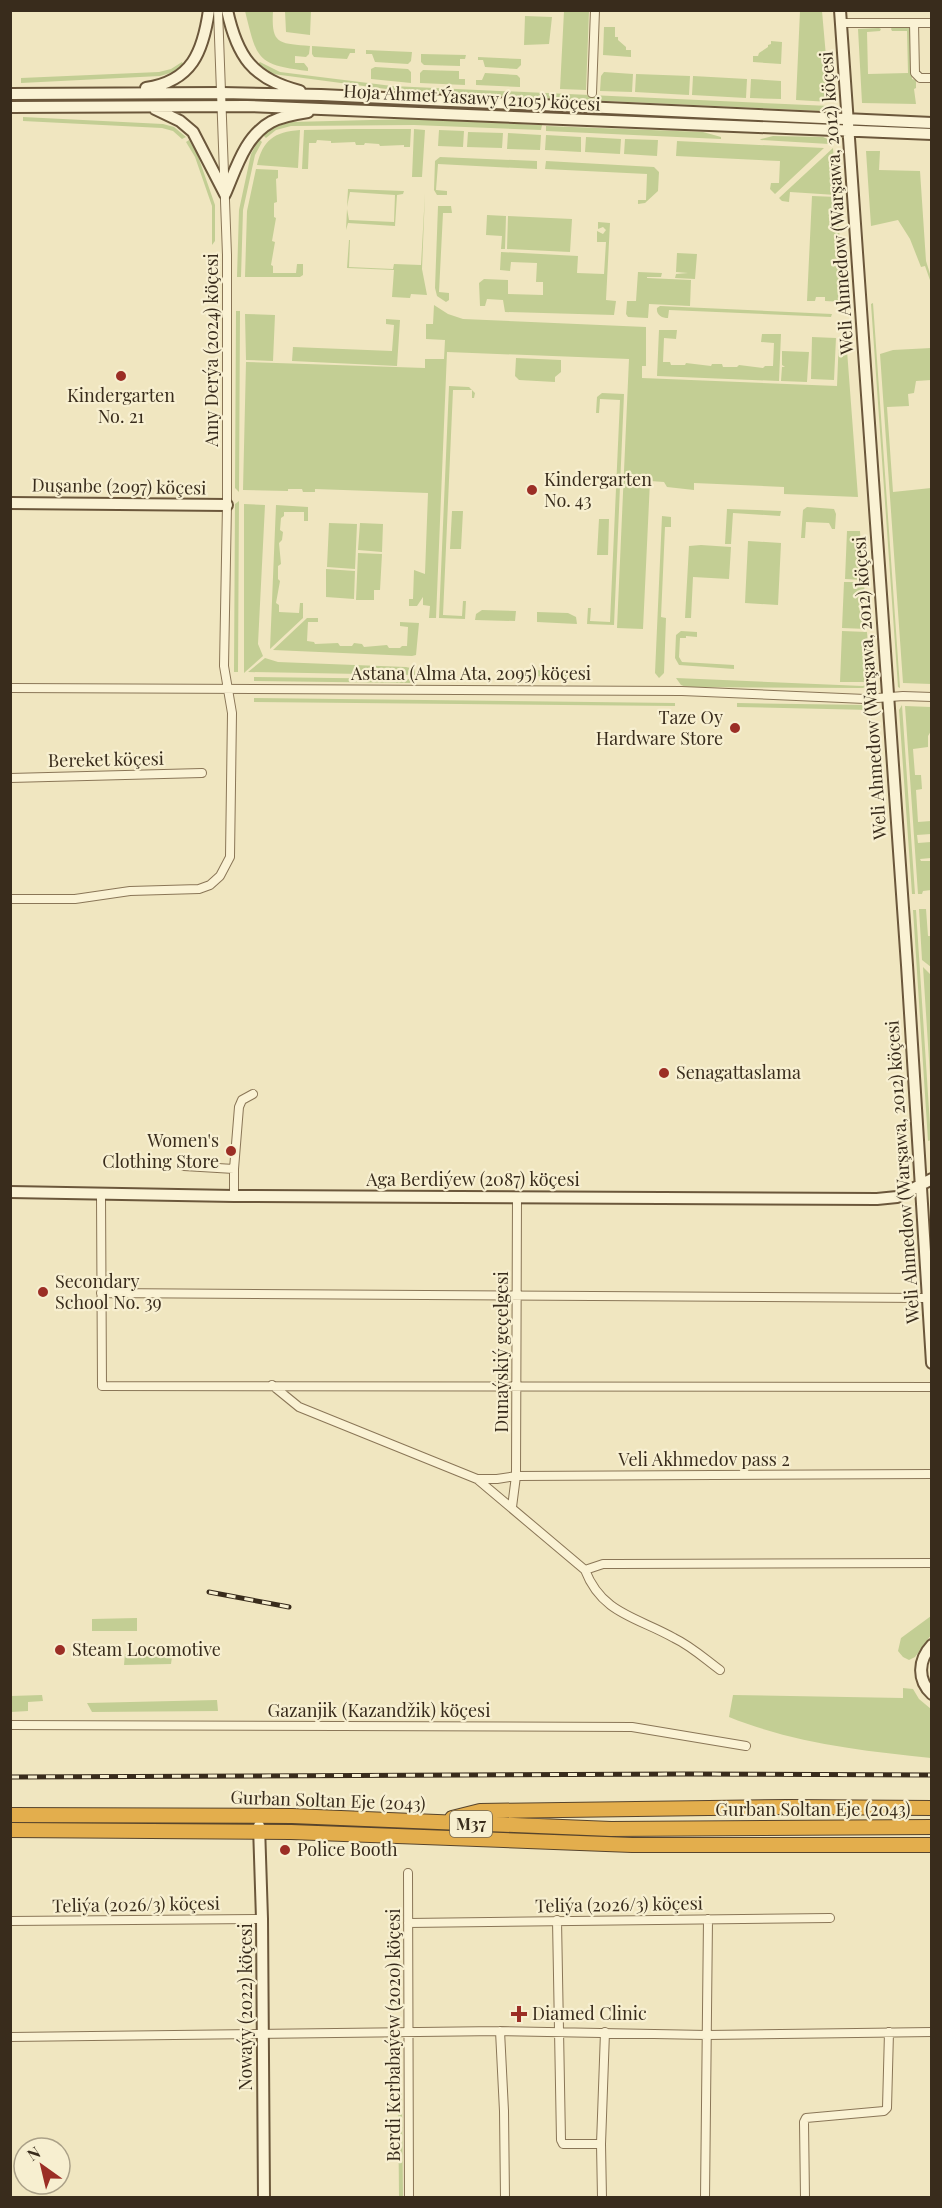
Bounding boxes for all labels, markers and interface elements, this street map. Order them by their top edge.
street label: Weli Ahmedow (Warşawa, 2012) köçesi [813,51,859,357]
street label: Hoja Ahmet Ýasawy (2105) köçesi [343,78,601,116]
street label: Amy Derýa (2024) köçesi [199,253,223,448]
marker: Kindergarten No. 21 [114,369,128,383]
place label: Kindergarten No. 21 [67,383,175,428]
place label: Kindergarten No. 43 [544,467,652,512]
street label: Duşanbe (2097) köçesi [31,472,207,500]
marker: Kindergarten No. 43 [525,483,539,497]
street label: Weli Ahmedow (Warşawa, 2012) köçesi [846,536,892,842]
street label: Astana (Alma Ata, 2095) köçesi [350,661,591,685]
place label: Taze Oy Hardware Store [596,705,723,750]
marker: Taze Oy Hardware Store [728,721,742,735]
street label: Bereket köçesi [48,746,164,772]
street label: Weli Ahmedow (Warşawa, 2012) köçesi [879,1020,925,1326]
place label: Senagattaslama [676,1060,801,1084]
marker: Senagattaslama [657,1066,671,1080]
place label: Women's Clothing Store [102,1128,219,1173]
marker: Women's Clothing Store [224,1144,238,1158]
street label: Aga Berdiýew (2087) köçesi [365,1167,580,1191]
place label: Secondary School No. 39 [55,1269,162,1314]
street label: Dunaýskiý geçelgesi [489,1271,513,1433]
marker: Secondary School No. 39 [36,1285,50,1299]
street label: Veli Akhmedov pass 2 [617,1447,790,1471]
place label: Steam Locomotive [72,1637,221,1661]
marker: Steam Locomotive [53,1643,67,1657]
street label: Gazanjik (Kazandžik) köçesi [268,1698,490,1722]
street label: Gurban Soltan Eje (2043) [230,1785,426,1815]
street label: Gurban Soltan Eje (2043) [715,1797,911,1821]
road number: M37 [450,1811,492,1837]
place label: Police Booth [297,1837,398,1861]
marker: Police Booth [278,1843,292,1857]
street label: Teliýa (2026/3) köçesi [52,1891,220,1917]
street label: Teliýa (2026/3) köçesi [535,1891,703,1917]
street label: Berdi Kerbabaýew (2020) köçesi [381,1908,405,2162]
street label: Nowaýy (2022) köçesi [233,1923,257,2091]
place label: Diamed Clinic [532,2001,647,2025]
marker: Diamed Clinic [510,2005,528,2023]
north arrow [12,2136,72,2196]
text: N [23,2141,44,2165]

